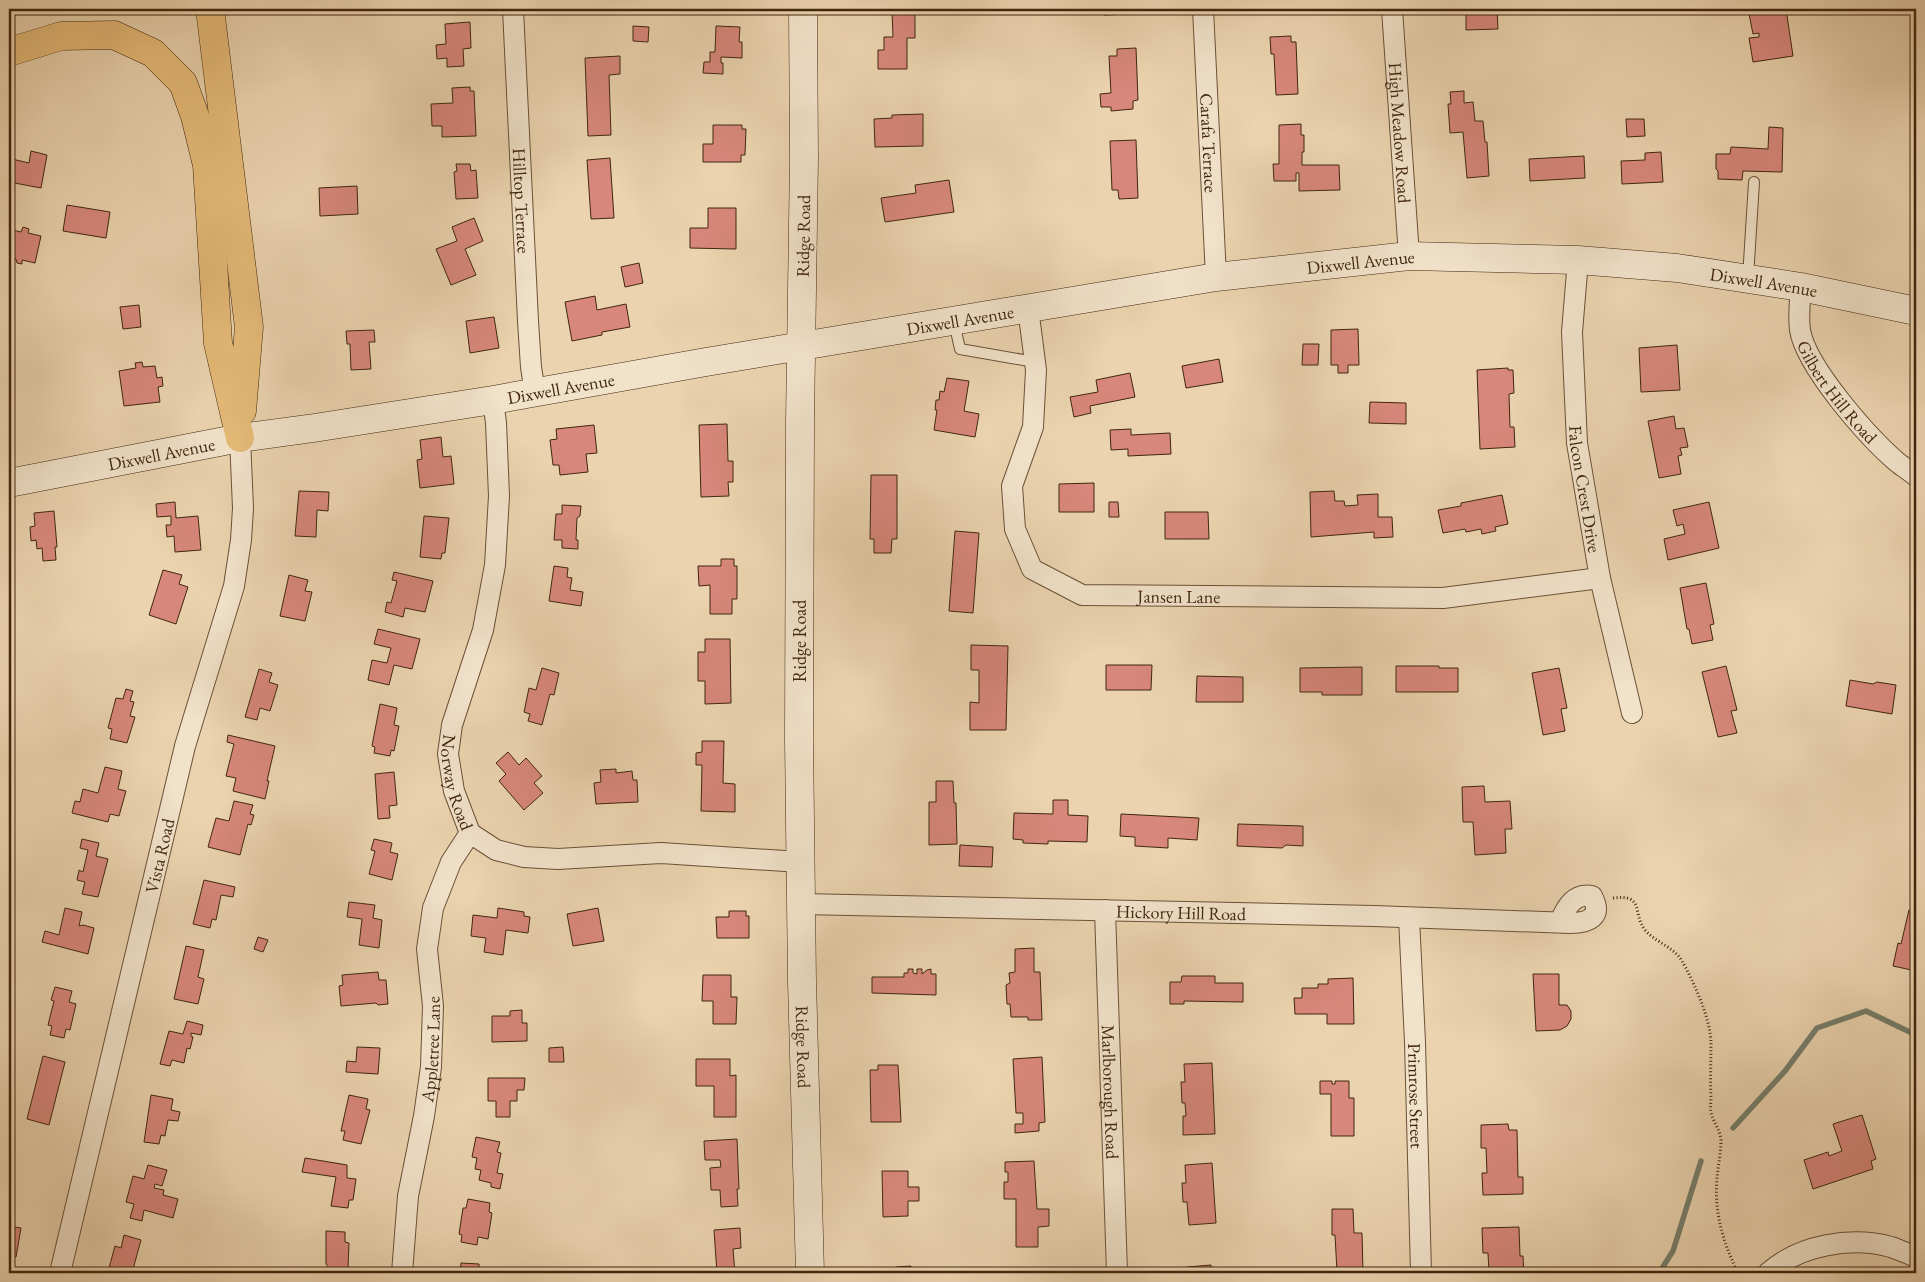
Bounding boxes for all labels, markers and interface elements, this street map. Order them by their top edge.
street label: High Meadow Road [1384,61,1417,205]
street label: Carafa Terrace [1196,93,1223,193]
street label: Hilltop Terrace [508,147,536,254]
street label: Ridge Road [791,194,815,277]
street label: Dixwell Avenue [1305,244,1415,279]
street label: Dixwell Avenue [1708,262,1820,302]
street label: Dixwell Avenue [904,299,1015,340]
street label: Gilbert Hill Road [1792,337,1883,449]
street label: Dixwell Avenue [505,367,616,409]
street label: Falcon Crest Drive [1565,425,1607,554]
street label: Dixwell Avenue [106,432,217,475]
street label: Jansen Lane [1135,584,1220,608]
street label: Ridge Road [788,599,811,682]
street label: Norway Road [436,733,480,834]
street label: Vista Road [139,815,179,895]
street label: Hickory Hill Road [1116,899,1247,925]
street label: Appletree Lane [415,995,445,1104]
street label: Ridge Road [791,1005,816,1089]
street label: Marlborough Road [1097,1024,1125,1160]
street label: Primrose Street [1404,1043,1429,1149]

